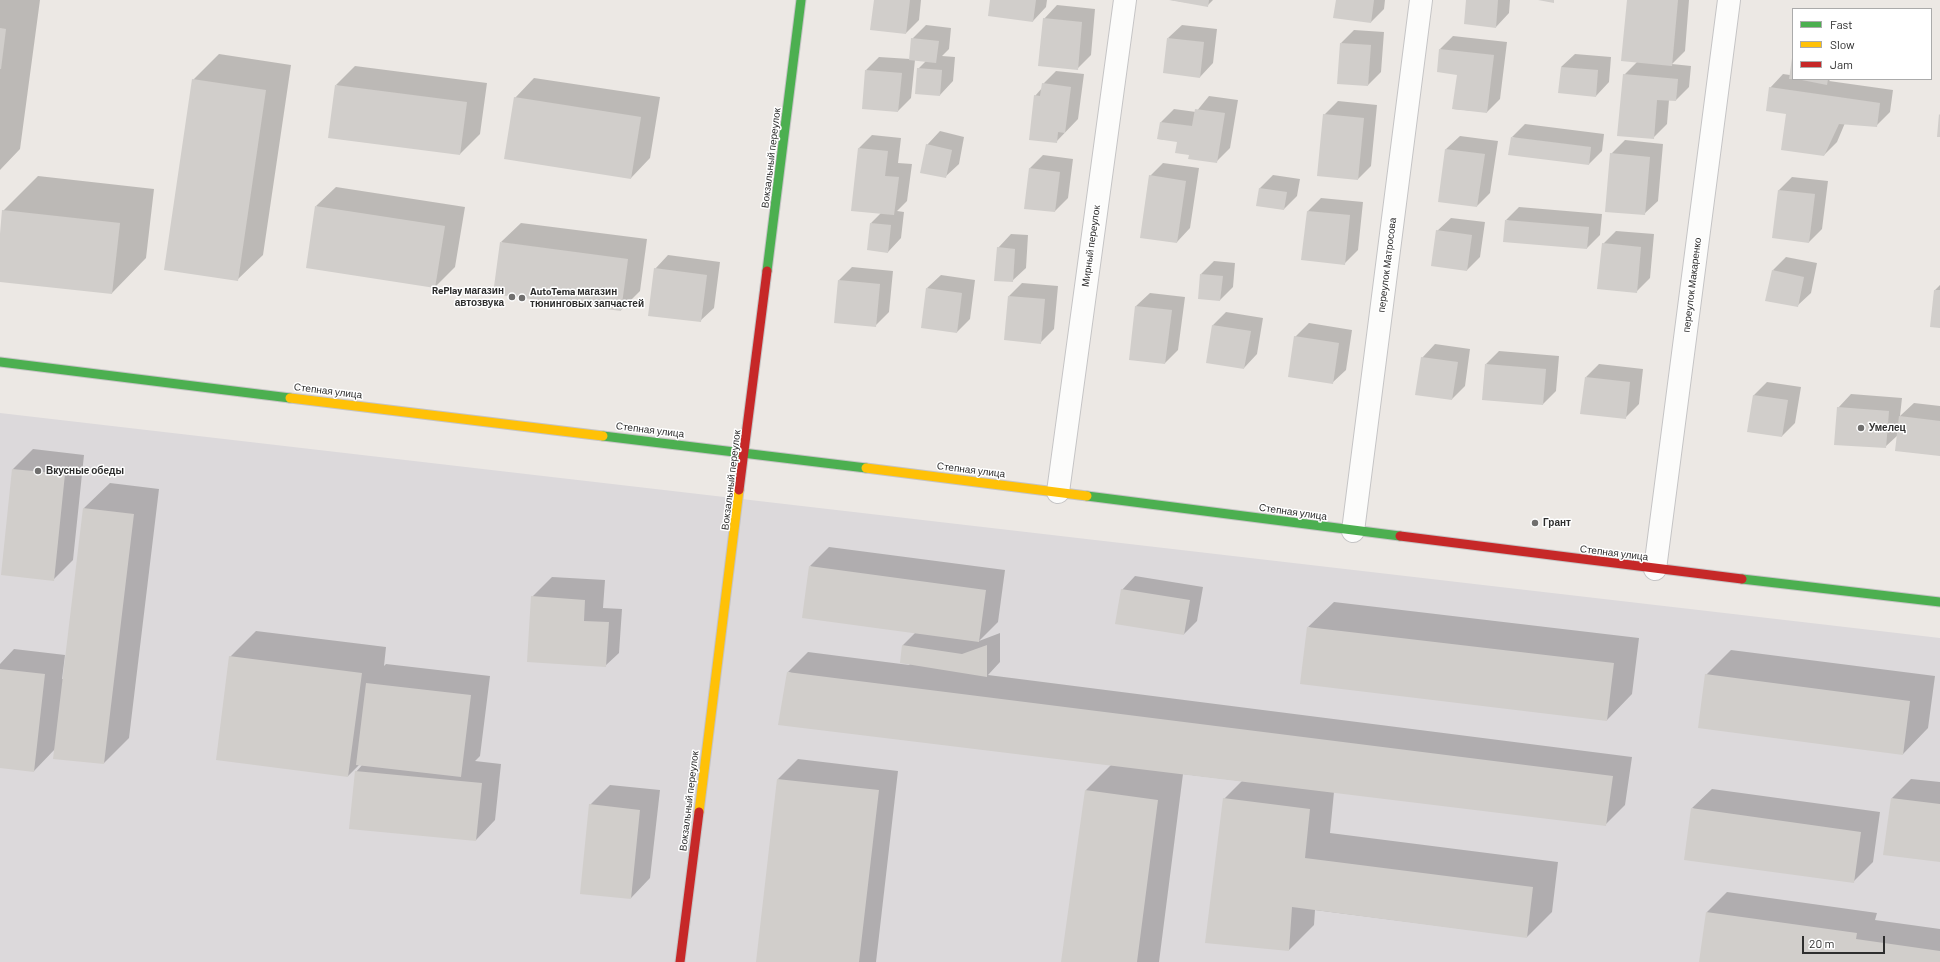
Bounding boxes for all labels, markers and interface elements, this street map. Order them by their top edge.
legend [1792,8,1932,80]
text: Fast [1830,17,1853,31]
text: Slow [1830,37,1855,51]
text: Jam [1830,57,1853,71]
street label: Вокзальный переулок [759,107,783,209]
street label: Мирный переулок [1079,204,1103,288]
street label: переулок Матросова [1375,217,1399,313]
street label: переулок Макаренко [1680,237,1704,333]
place label: RePlay магазин автозвука [432,285,504,308]
place label: AutoTema магазин тюнинговых запчастей [530,286,644,310]
marker: RePlay магазин автозвука [507,292,517,302]
marker: AutoTema магазин тюнинговых запчастей [517,293,527,303]
street label: Степная улица [293,381,363,401]
street label: Степная улица [615,420,685,440]
place label: Умелец [1869,422,1906,434]
marker: Умелец [1856,423,1866,433]
street label: Вокзальный переулок [719,429,743,531]
street label: Степная улица [936,460,1006,480]
place label: Вкусные обеды [46,465,124,477]
marker: Вкусные обеды [33,466,43,476]
street label: Степная улица [1258,501,1328,523]
place label: Грант [1543,517,1571,529]
marker: Грант [1530,518,1540,528]
street label: Степная улица [1579,543,1649,563]
street label: Вокзальный переулок [677,750,701,852]
scale bar [1804,928,1887,954]
text: 20 m [1809,936,1835,950]

